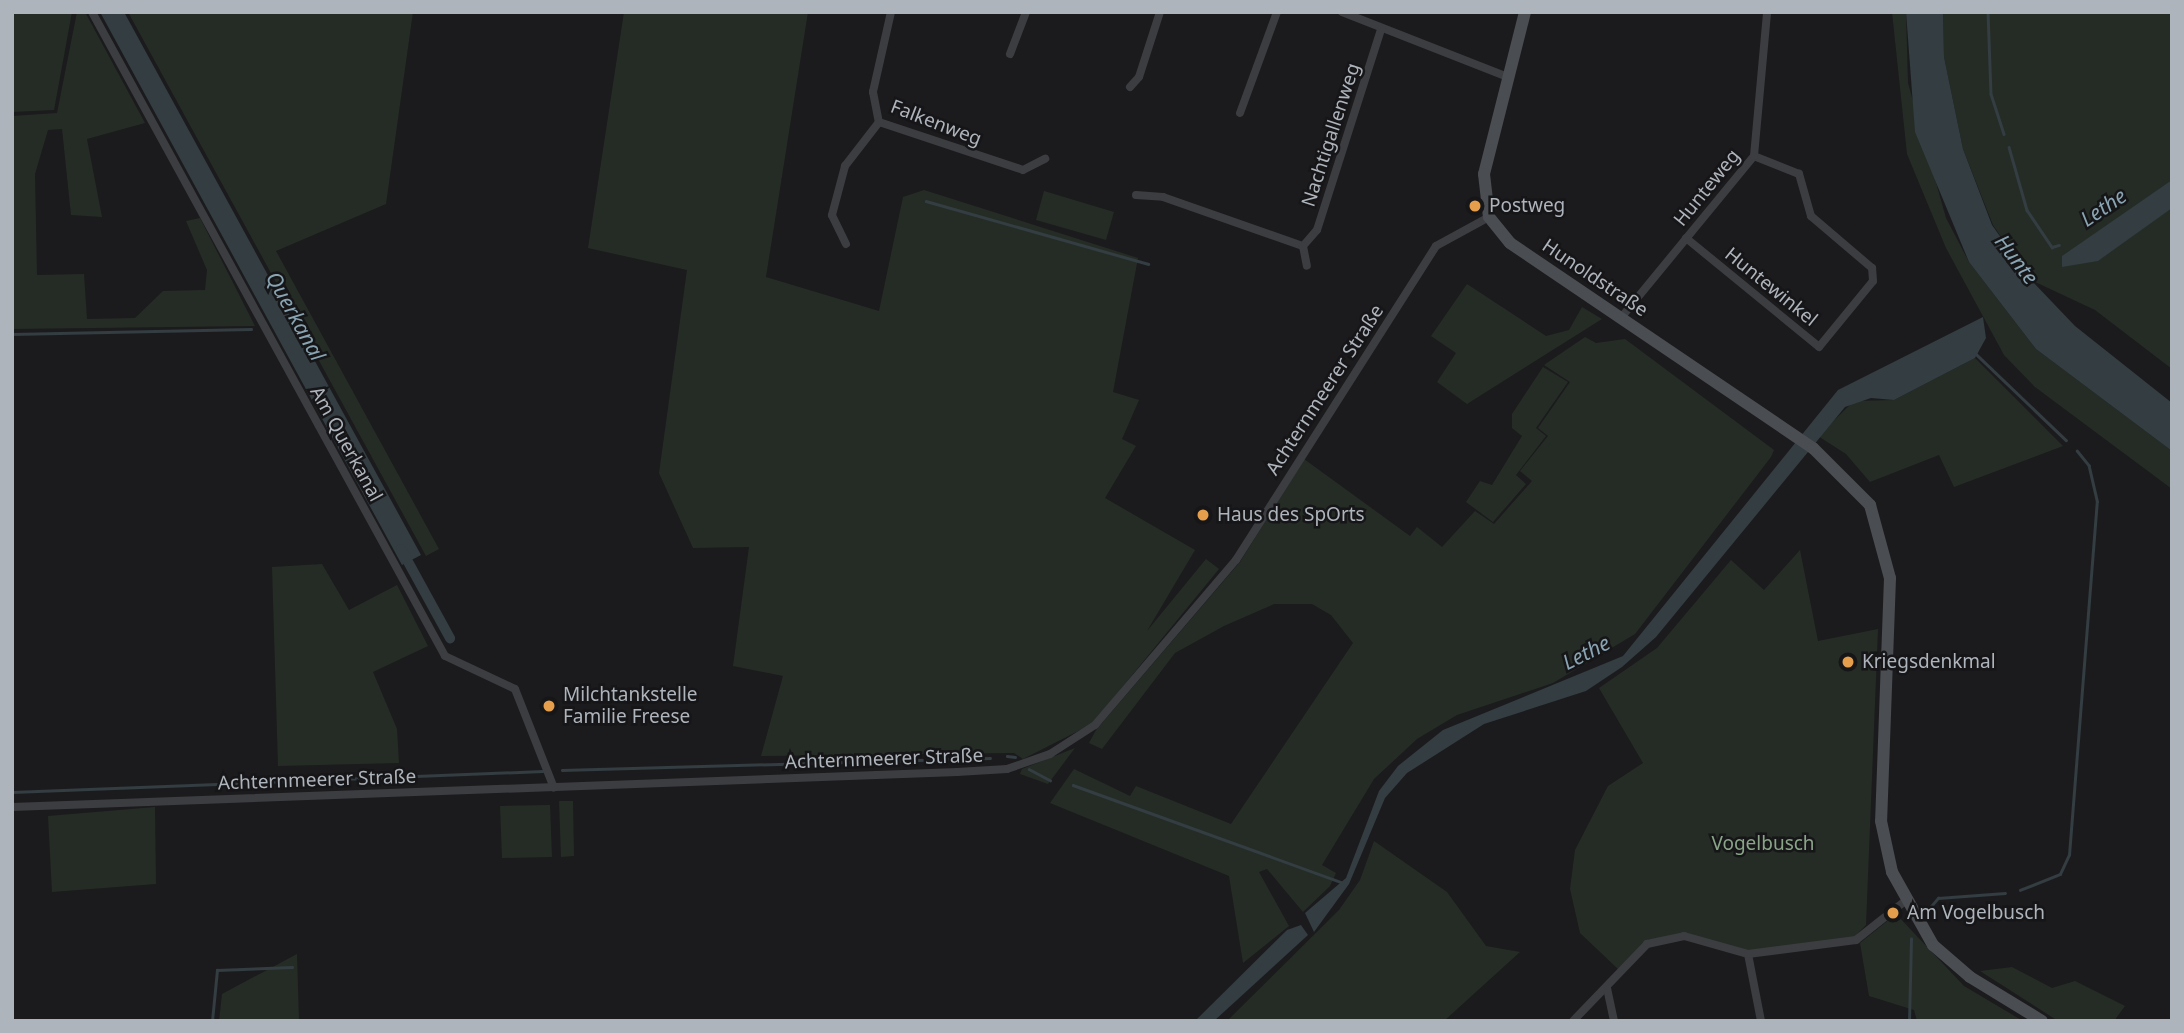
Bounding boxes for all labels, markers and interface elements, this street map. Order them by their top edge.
street label: Nachtigallenweg [1297,60,1365,210]
street label: Falkenweg [887,95,985,151]
street label: Hunteweg [1669,145,1745,231]
water label: Lethe [2075,183,2131,231]
place label: Postweg [1489,195,1565,217]
marker: Postweg [1467,198,1483,214]
water label: Hunte [1990,229,2044,289]
street label: Hunoldstraße [1538,234,1652,322]
street label: Huntewinkel [1720,243,1822,331]
water label: Querkanal [261,267,331,365]
street label: Achternmeerer Straße [1261,301,1389,479]
street label: Am Querkanal [305,382,387,506]
place label: Haus des SpOrts [1217,504,1365,526]
marker: Haus des SpOrts [1195,507,1211,523]
water label: Lethe [1558,629,1614,675]
place label: Kriegsdenkmal [1862,651,1996,673]
marker: Kriegsdenkmal [1840,654,1856,670]
place label: Milchtankstelle Familie Freese [563,684,698,728]
marker: Milchtankstelle Familie Freese [541,698,557,714]
street label: Achternmeerer Straße [784,744,984,774]
street label: Achternmeerer Straße [217,765,417,795]
park label: Vogelbusch [1711,833,1815,855]
place label: Am Vogelbusch [1907,902,2045,924]
marker: Am Vogelbusch [1885,905,1901,921]

